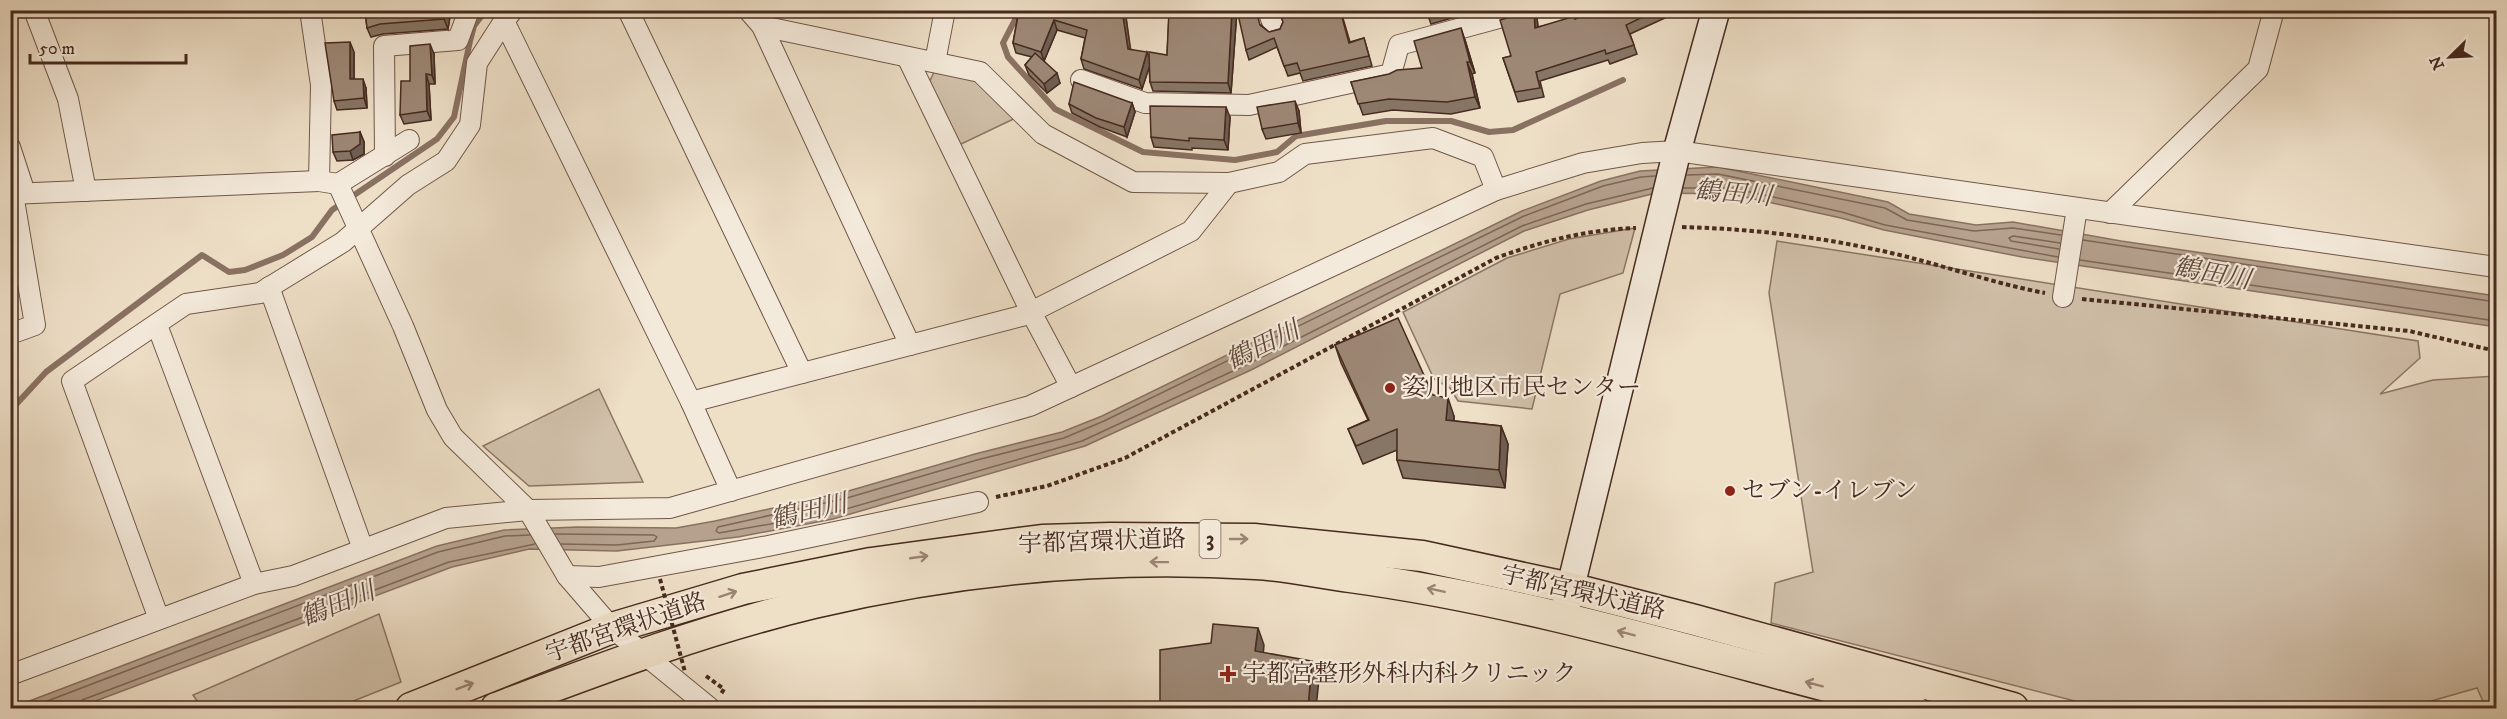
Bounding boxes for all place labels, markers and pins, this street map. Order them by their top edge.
place label: 姿川地区市民センター [1402,373,1641,403]
marker: 姿川地区市民センター [1383,381,1397,395]
place label: セブン-イレブン [1742,476,1918,506]
marker: セブン-イレブン [1723,484,1737,498]
place label: 宇都宮整形外科内科クリニック [1242,659,1577,689]
marker: 宇都宮整形外科内科クリニック [1219,665,1237,683]

